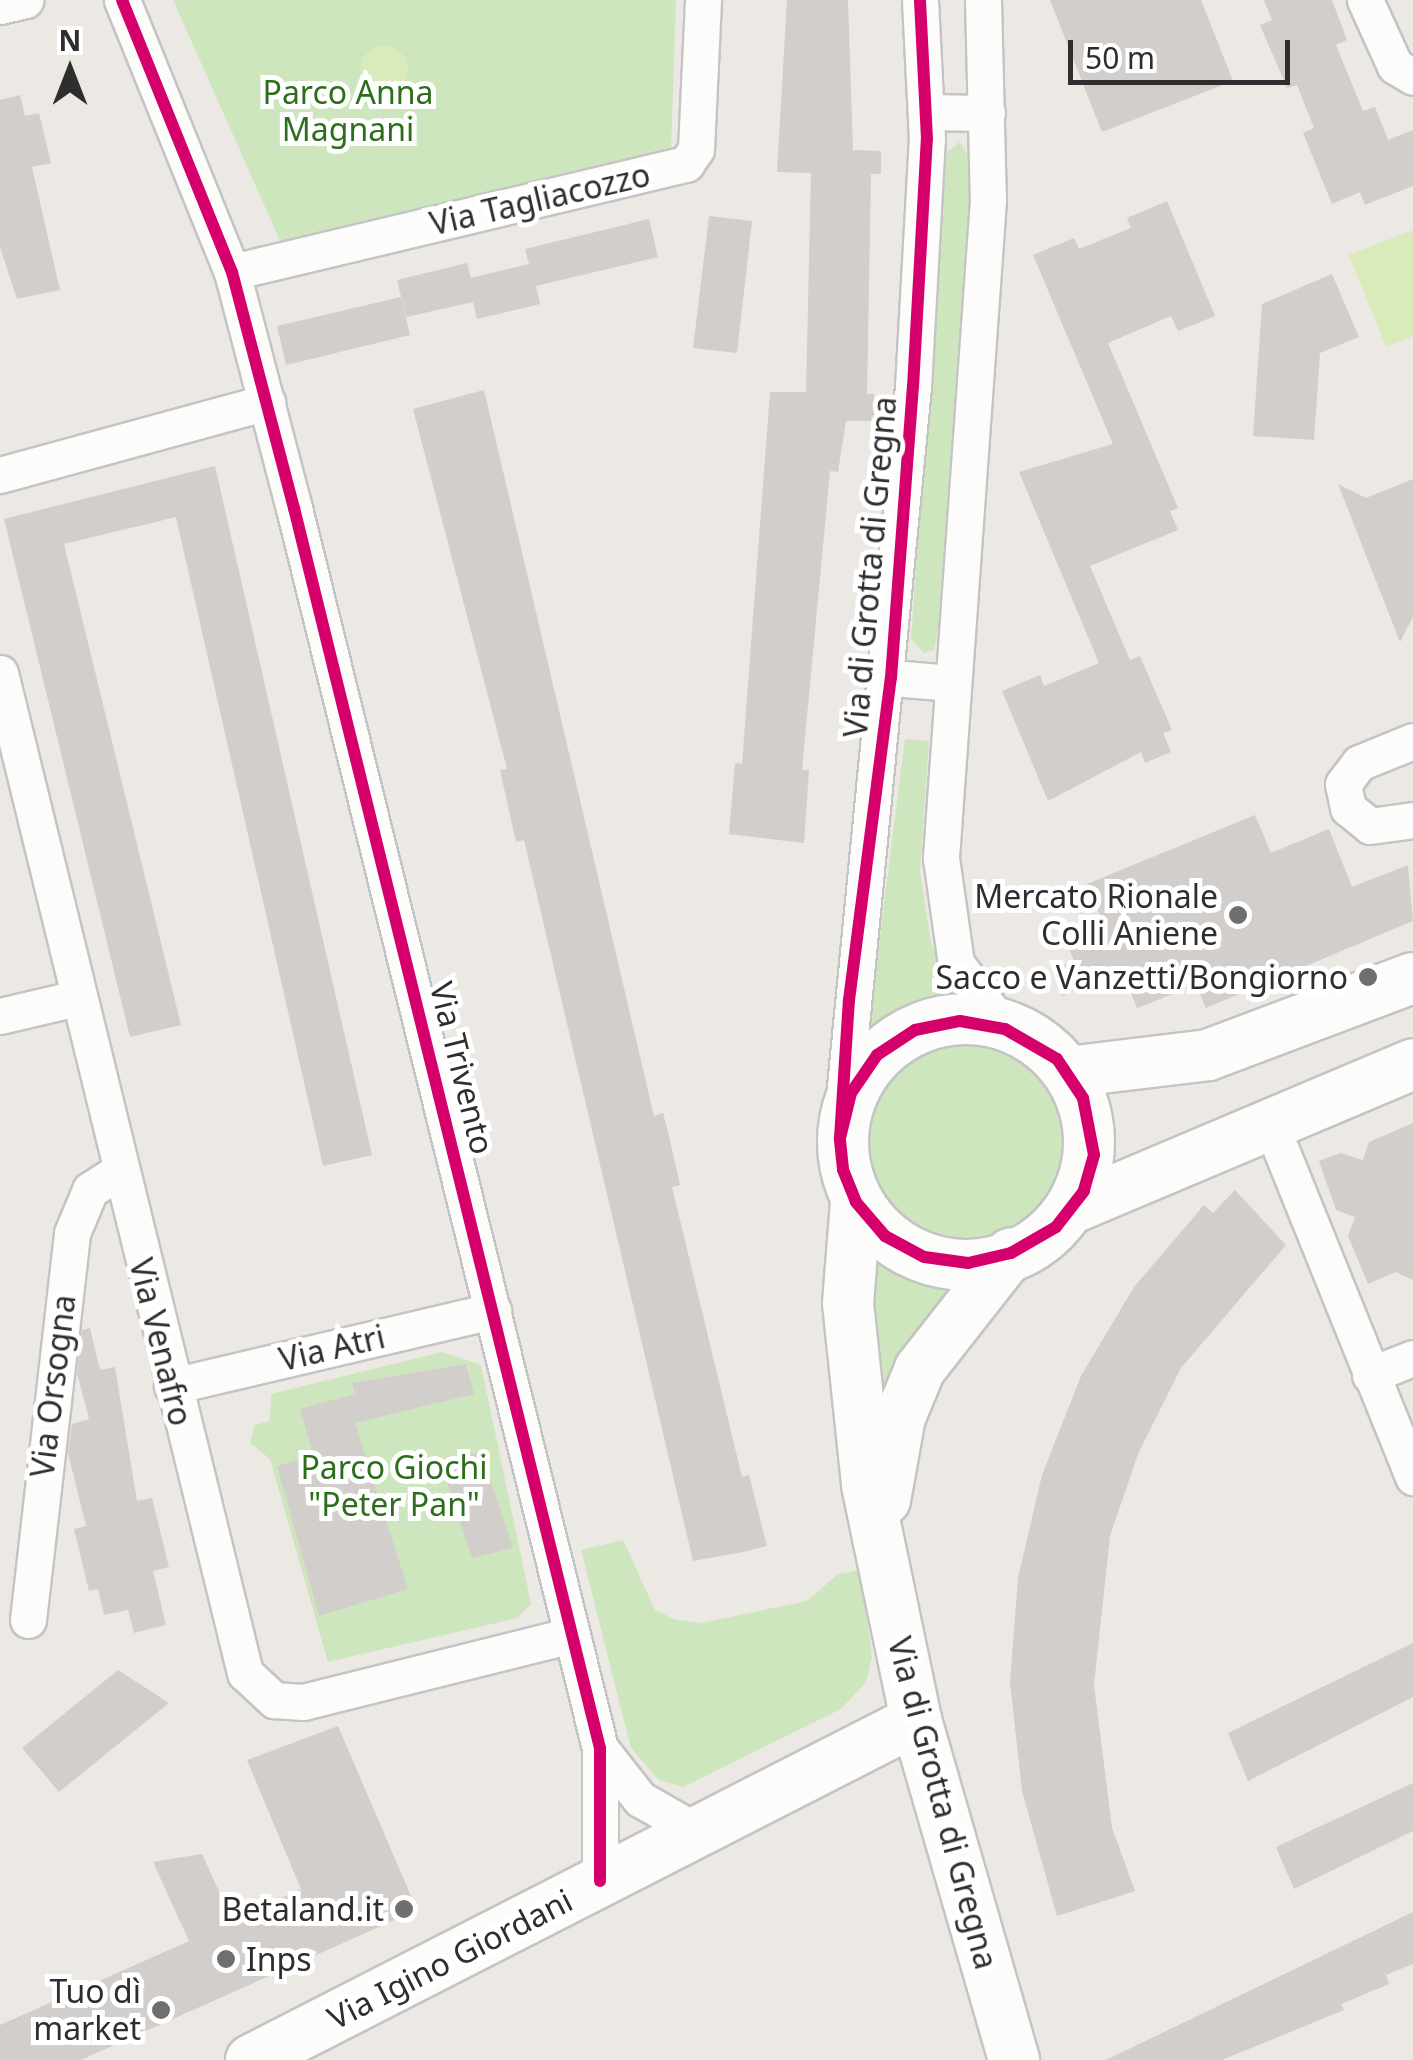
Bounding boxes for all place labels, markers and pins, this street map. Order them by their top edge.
place label: Mercato Rionale Colli Aniene [974,878,1218,953]
marker: Mercato Rionale Colli Aniene [1227,904,1249,926]
place label: Sacco e Vanzetti/Bongiorno [935,958,1348,996]
marker: Sacco e Vanzetti/Bongiorno [1357,966,1379,988]
place label: Betaland.it [222,1890,384,1928]
marker: Betaland.it [393,1898,415,1920]
place label: Inps [246,1940,312,1978]
marker: Inps [215,1948,237,1970]
place label: Tuo dì market [33,1973,141,2048]
marker: Tuo dì market [150,1999,172,2021]

